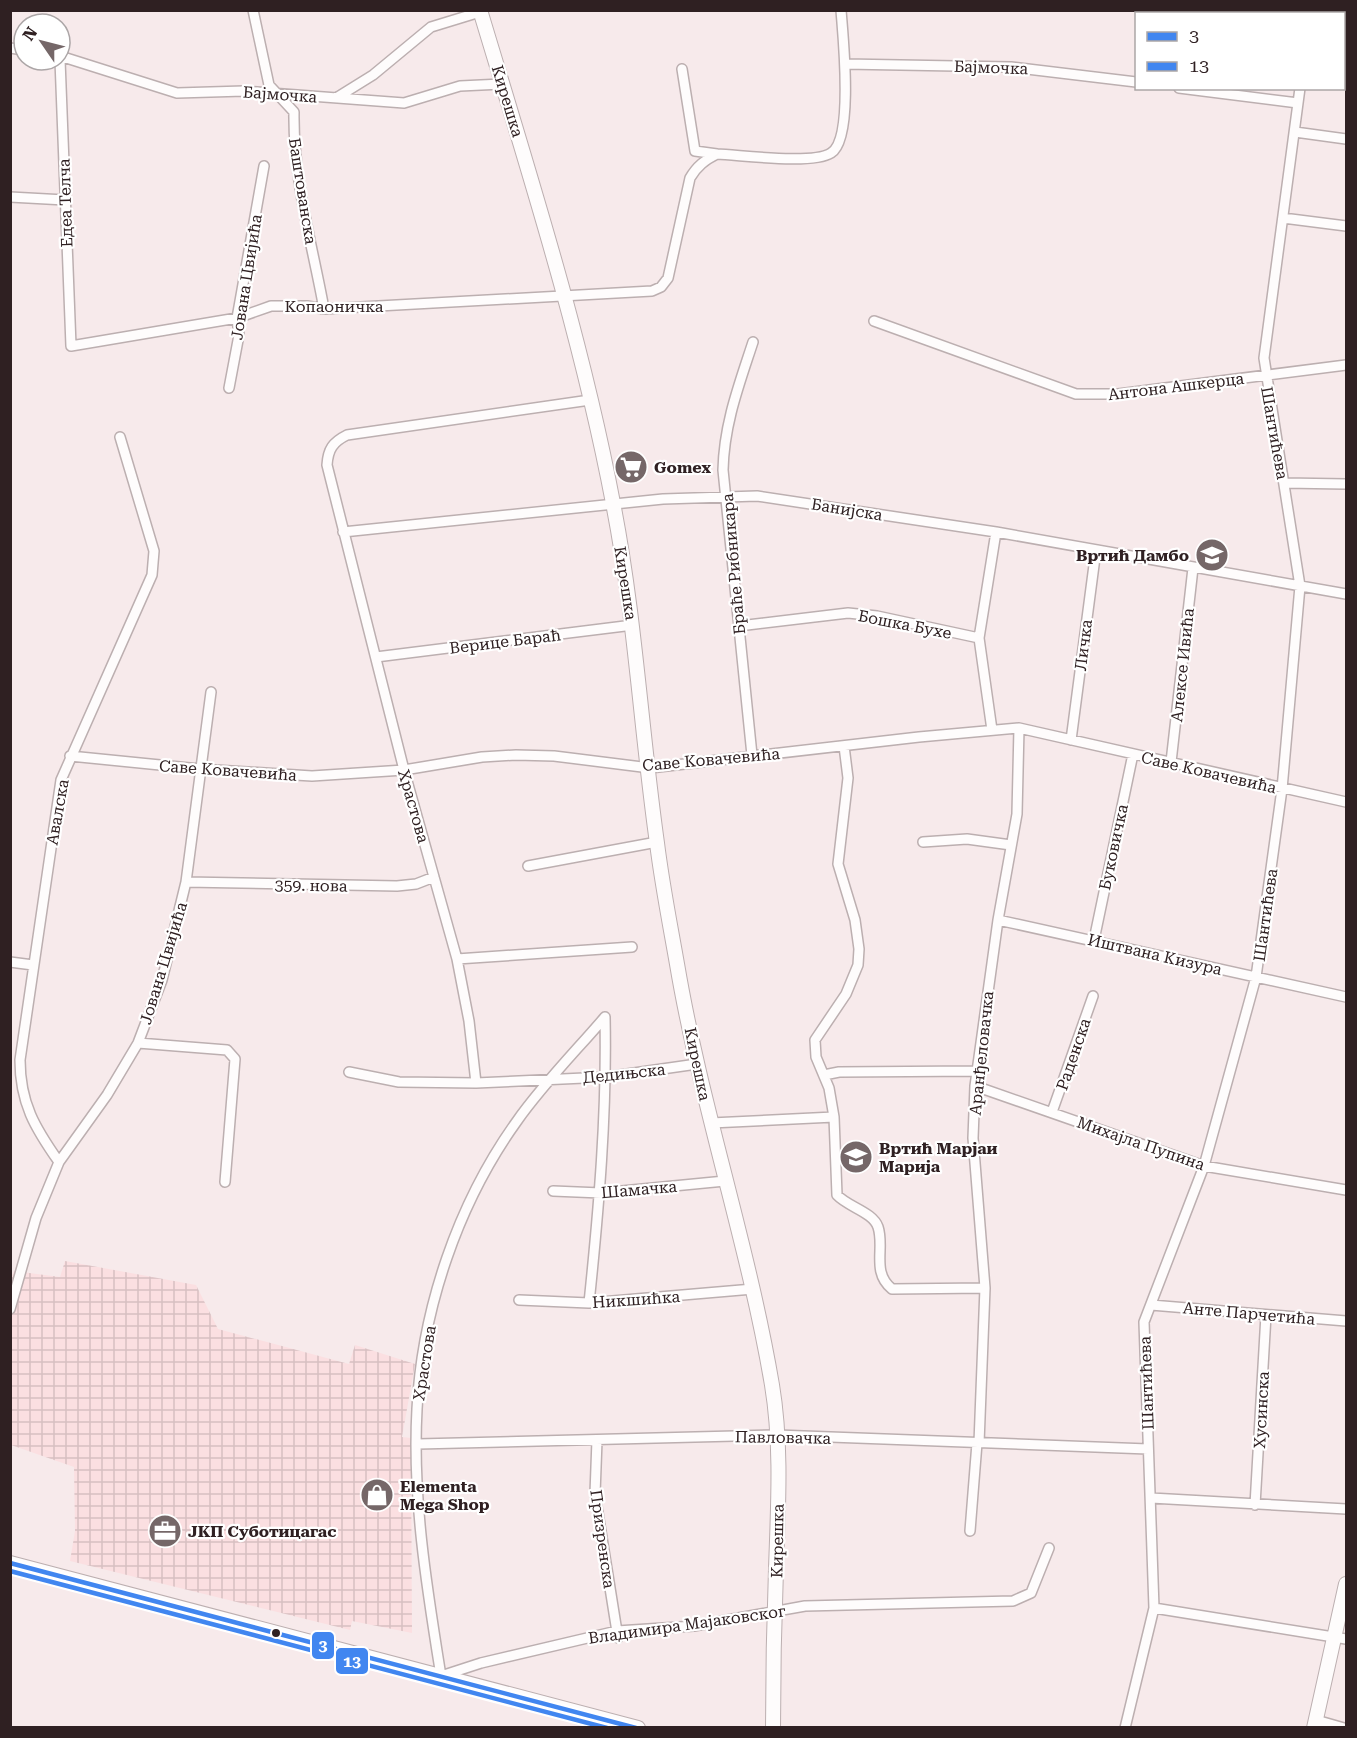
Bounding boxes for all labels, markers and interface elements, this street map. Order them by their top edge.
north arrow [12,12,72,72]
legend [1135,12,1345,90]
text: N [19,23,41,44]
text: 3 [1189,25,1199,46]
text: 13 [1189,55,1209,76]
street label: Бајмочка [953,57,1029,78]
street label: Кирешка [488,63,528,140]
street label: Бајмочка [242,82,318,107]
street label: Баштованска [285,136,320,246]
street label: Едеа Телча [54,158,77,248]
street label: Јована Цвијића [227,213,266,341]
street label: Копаоничка [284,297,384,316]
street label: Антона Ашкерца [1107,369,1246,404]
street label: Шантићева [1257,385,1292,481]
supermarket icon: Gomex [613,449,649,485]
place label: Gomex [654,458,711,477]
street label: Браће Рибникара [718,492,749,635]
street label: Банијска [810,494,884,525]
school or university icon: Вртић Дамбо [1194,537,1230,573]
street label: Кирешка [610,545,641,622]
place label: Вртић Дамбо [1076,546,1189,565]
street label: Бошка Бухе [857,606,953,643]
street label: Алексе Ивића [1167,607,1198,723]
street label: Личка [1071,618,1096,672]
street label: Верице Бараћ [448,625,562,658]
street label: Саве Ковачевића [641,744,781,775]
street label: Саве Ковачевића [1139,748,1279,797]
street label: Саве Ковачевића [158,756,298,785]
street label: Храстова [394,767,433,846]
street label: Авалска [42,777,73,847]
street label: Буковичка [1095,802,1132,892]
street label: Шантићева [1250,867,1281,963]
street label: 359. нова [274,875,348,896]
street label: Јована Цвијића [136,899,191,1027]
street label: Иштвана Кизура [1086,930,1224,979]
street label: Аранђеловачка [966,990,998,1116]
street label: Раденска [1052,1015,1095,1093]
street label: Кирешка [680,1026,715,1103]
street label: Дедињска [582,1060,667,1087]
street label: Михајла Пупина [1074,1113,1208,1174]
school or university icon: Вртић Марјаи Марија [838,1139,874,1175]
place label: Вртић Марјаи Марија [879,1139,998,1176]
street label: Шамачка [600,1177,678,1202]
street label: Никшићка [591,1287,681,1312]
street label: Анте Парчетића [1182,1298,1316,1329]
street label: Храстова [409,1324,440,1402]
street label: Шантићева [1135,1335,1158,1430]
street label: Хусинска [1250,1370,1273,1449]
street label: Павловачка [735,1427,832,1448]
shop icon: Elementa Mega Shop [359,1477,395,1513]
place label: Elementa Mega Shop [400,1477,490,1514]
street label: Призренска [586,1488,619,1590]
street label: Кирешка [767,1503,788,1578]
office icon: ЈКП Суботицагас [147,1513,183,1549]
place label: ЈКП Суботицагас [188,1522,336,1541]
street label: Владимира Мајаковског [587,1601,787,1648]
unlabelled marker [270,1627,282,1639]
line badge: 3 [311,1631,335,1660]
text: 3 [319,1636,328,1655]
line badge: 13 [335,1647,369,1675]
text: 13 [343,1652,361,1671]

